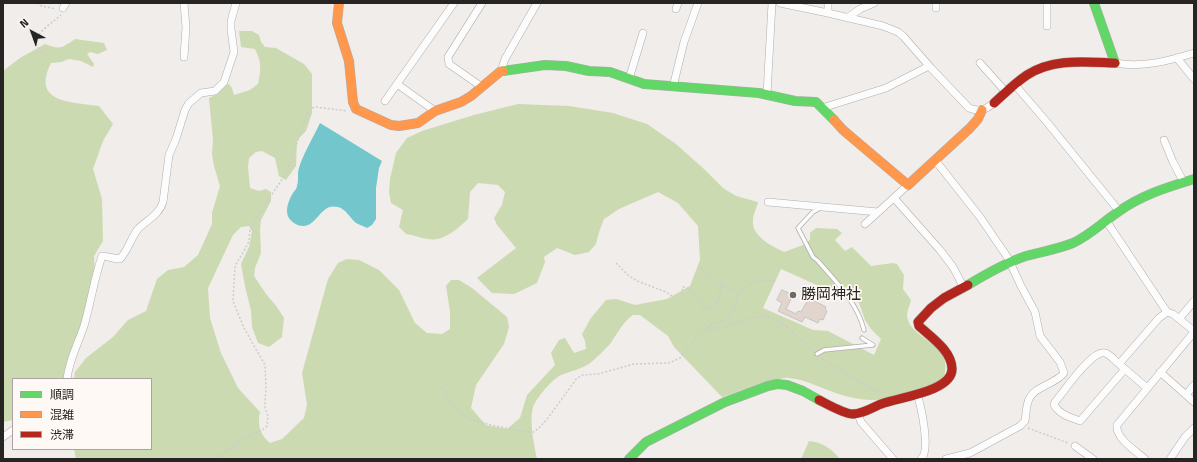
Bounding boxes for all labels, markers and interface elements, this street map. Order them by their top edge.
north arrow [12,12,52,52]
text: N [16,14,32,31]
place label: 勝岡神社 [801,286,861,304]
marker: 勝岡神社 [788,290,798,300]
legend [12,378,152,450]
text: 順調 [50,385,74,404]
text: 混雑 [50,405,74,424]
text: 渋滞 [50,425,74,444]

